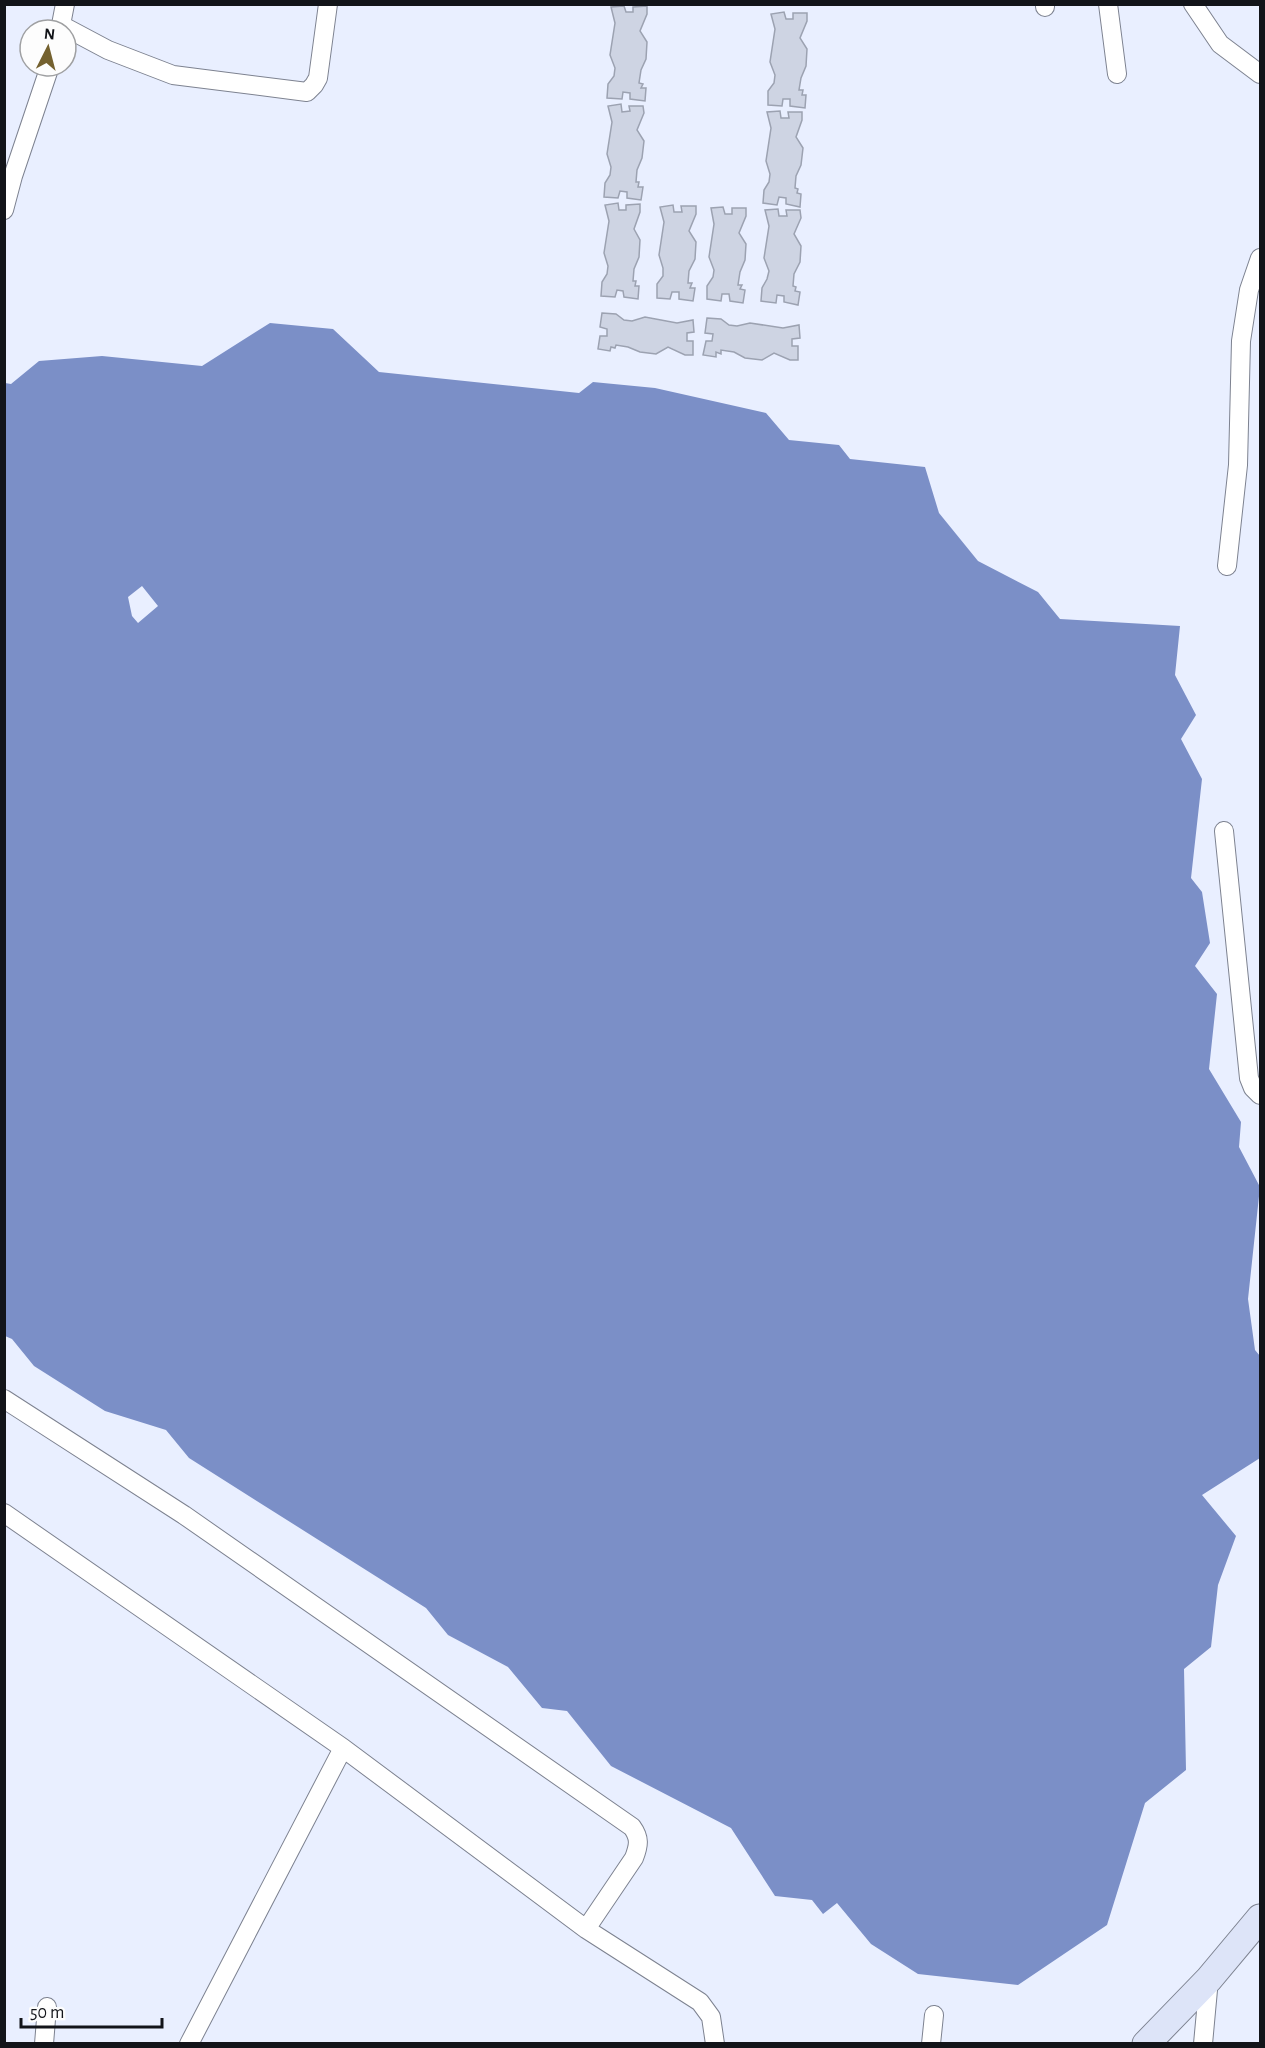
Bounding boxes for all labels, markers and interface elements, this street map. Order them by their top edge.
north arrow [18,18,78,78]
text: N [43,26,56,43]
scale bar [21,1991,162,2029]
text: 50 m [30,2004,64,2022]

